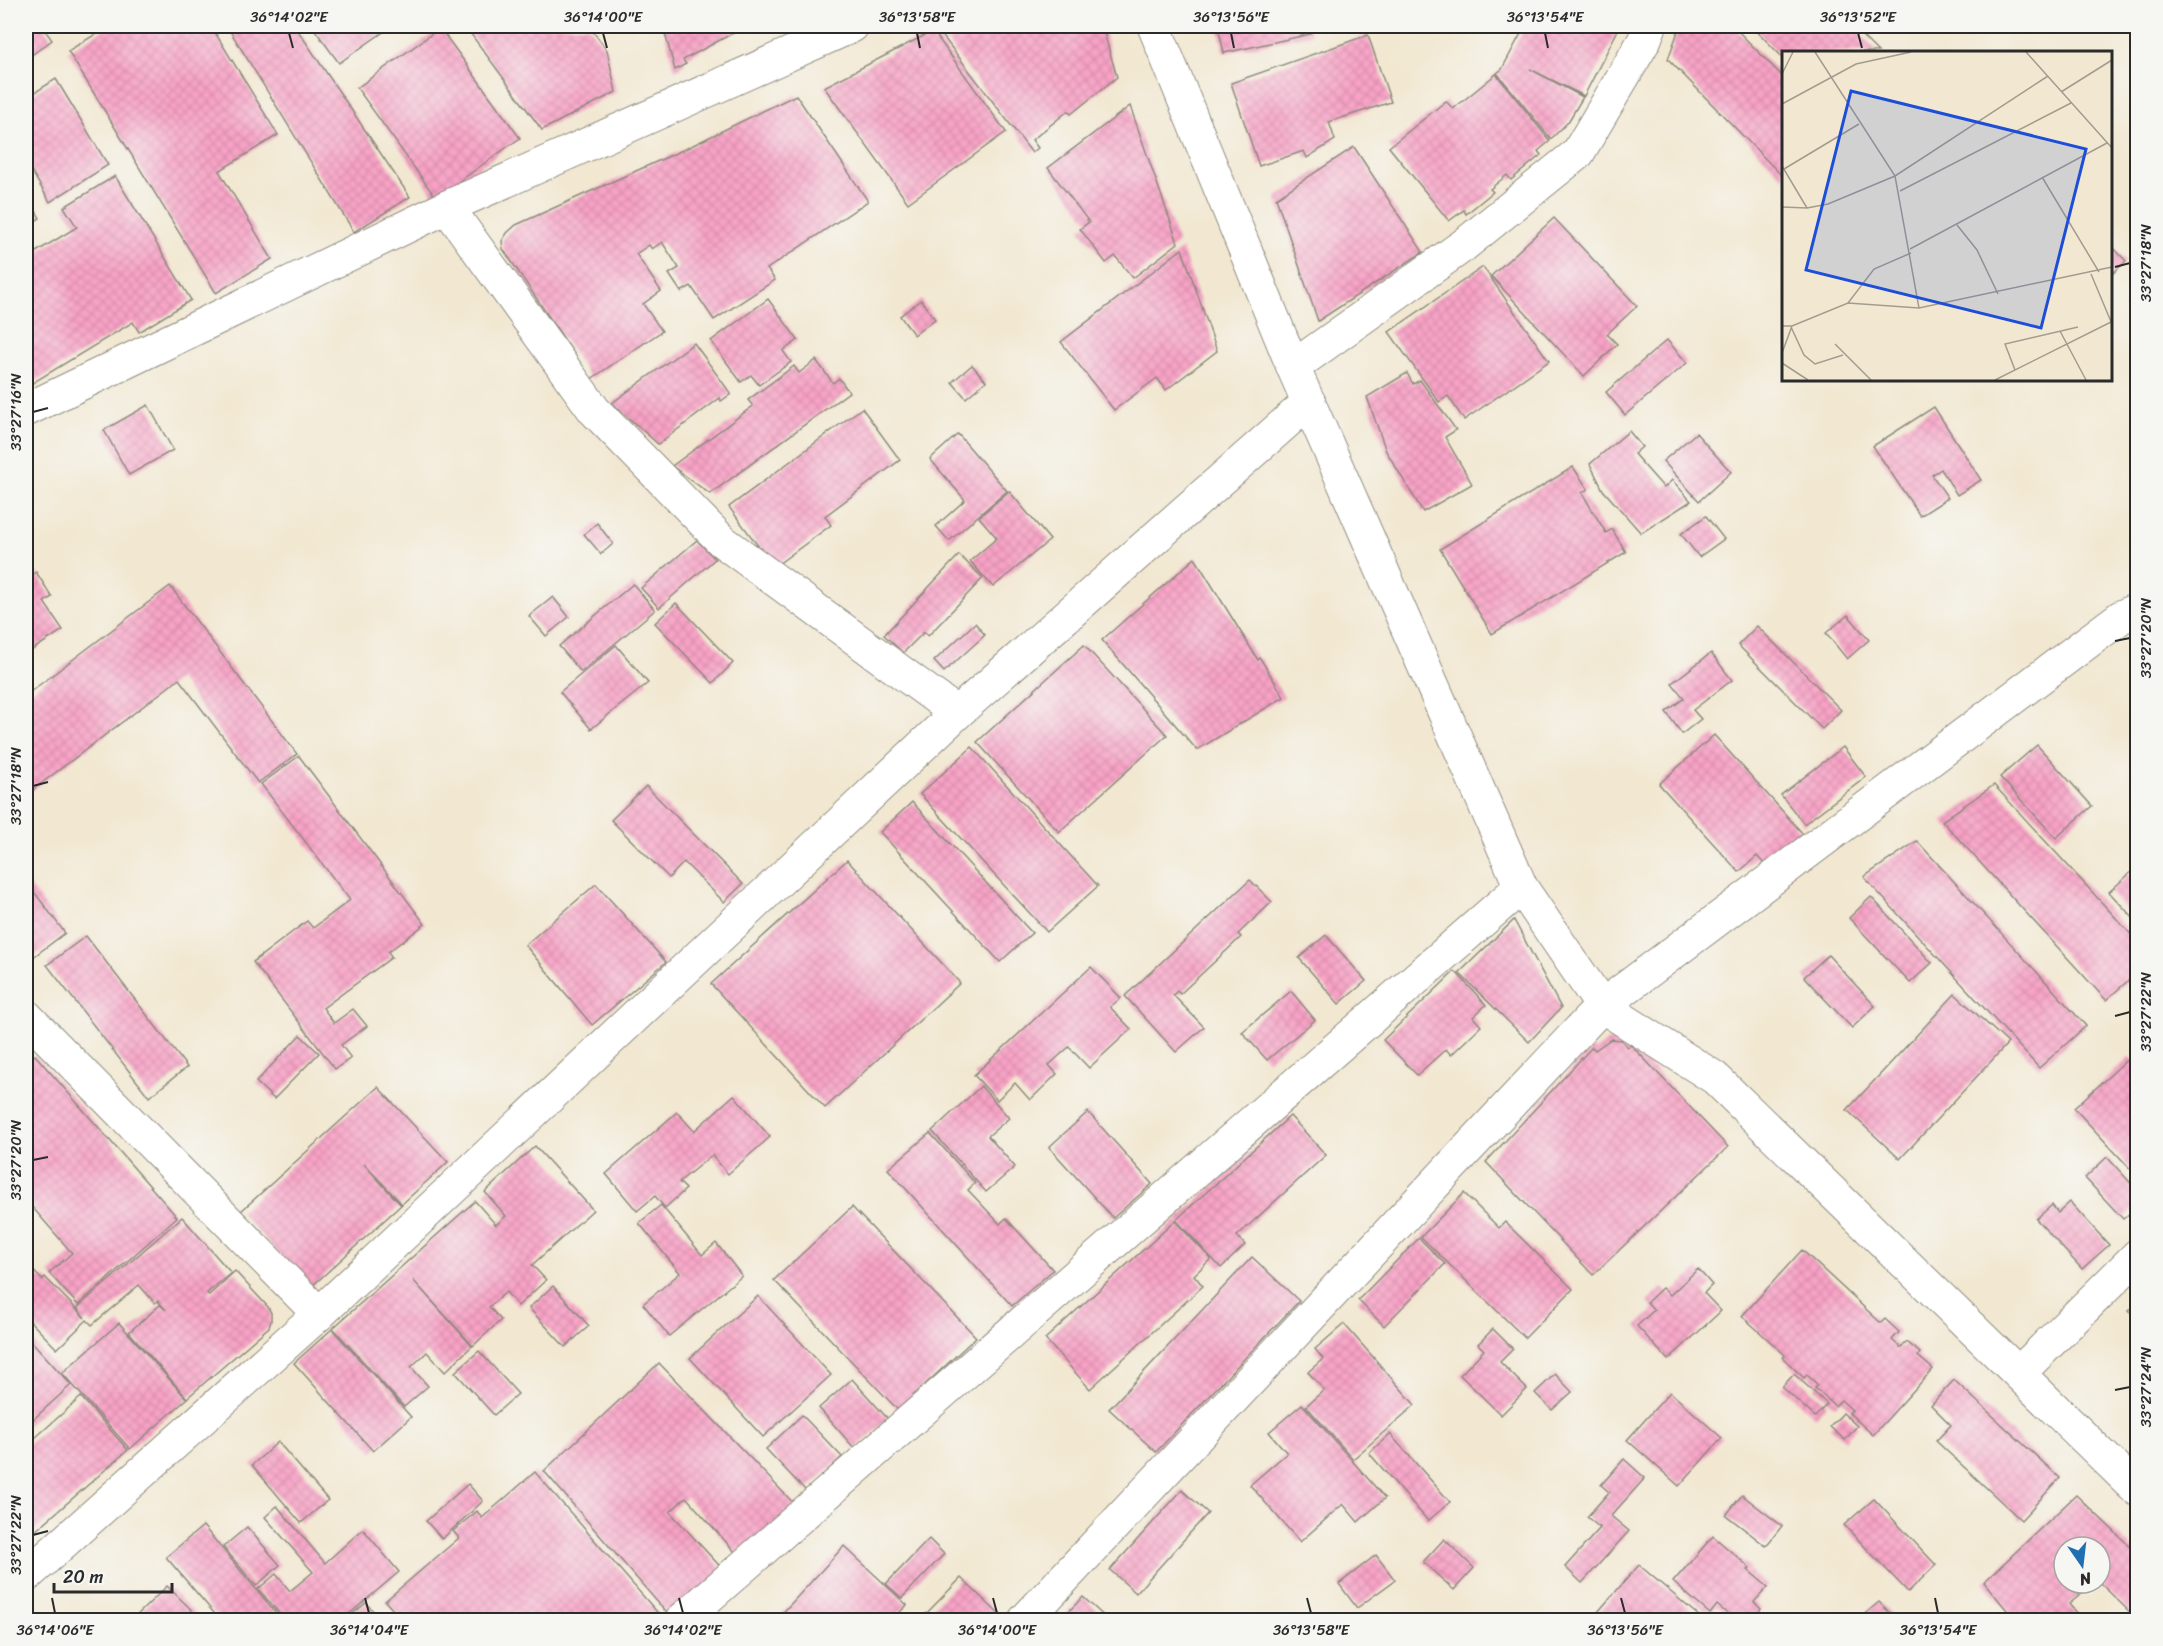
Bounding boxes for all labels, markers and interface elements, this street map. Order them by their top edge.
text: 36°14'02"E [250,4,329,30]
text: 36°14'00"E [564,4,644,30]
text: 36°13'58"E [879,4,957,30]
text: 36°13'56"E [1193,4,1270,30]
text: 36°13'54"E [1507,4,1585,30]
text: 36°13'52"E [1820,4,1898,30]
inset map [1782,51,2112,381]
text: 33°27'18"N [2133,224,2159,302]
text: 33°27'16"N [3,373,29,451]
text: 33°27'20"N [2133,597,2159,678]
text: 33°27'18"N [3,747,29,825]
text: 33°27'22"N [2133,972,2159,1052]
text: 33°27'20"N [3,1119,29,1200]
text: 33°27'24"N [2133,1346,2159,1427]
text: 33°27'22"N [3,1495,29,1575]
north arrow [2052,1535,2112,1595]
scale bar [54,1556,172,1594]
text: 20 m [63,1561,103,1593]
text: N [2076,1563,2095,1595]
text: 36°14'06"E [16,1617,95,1643]
text: 36°14'04"E [330,1617,410,1643]
text: 36°14'02"E [644,1617,723,1643]
text: 36°14'00"E [958,1617,1038,1643]
text: 36°13'58"E [1273,1617,1351,1643]
text: 36°13'56"E [1587,1617,1664,1643]
text: 36°13'54"E [1900,1617,1978,1643]

